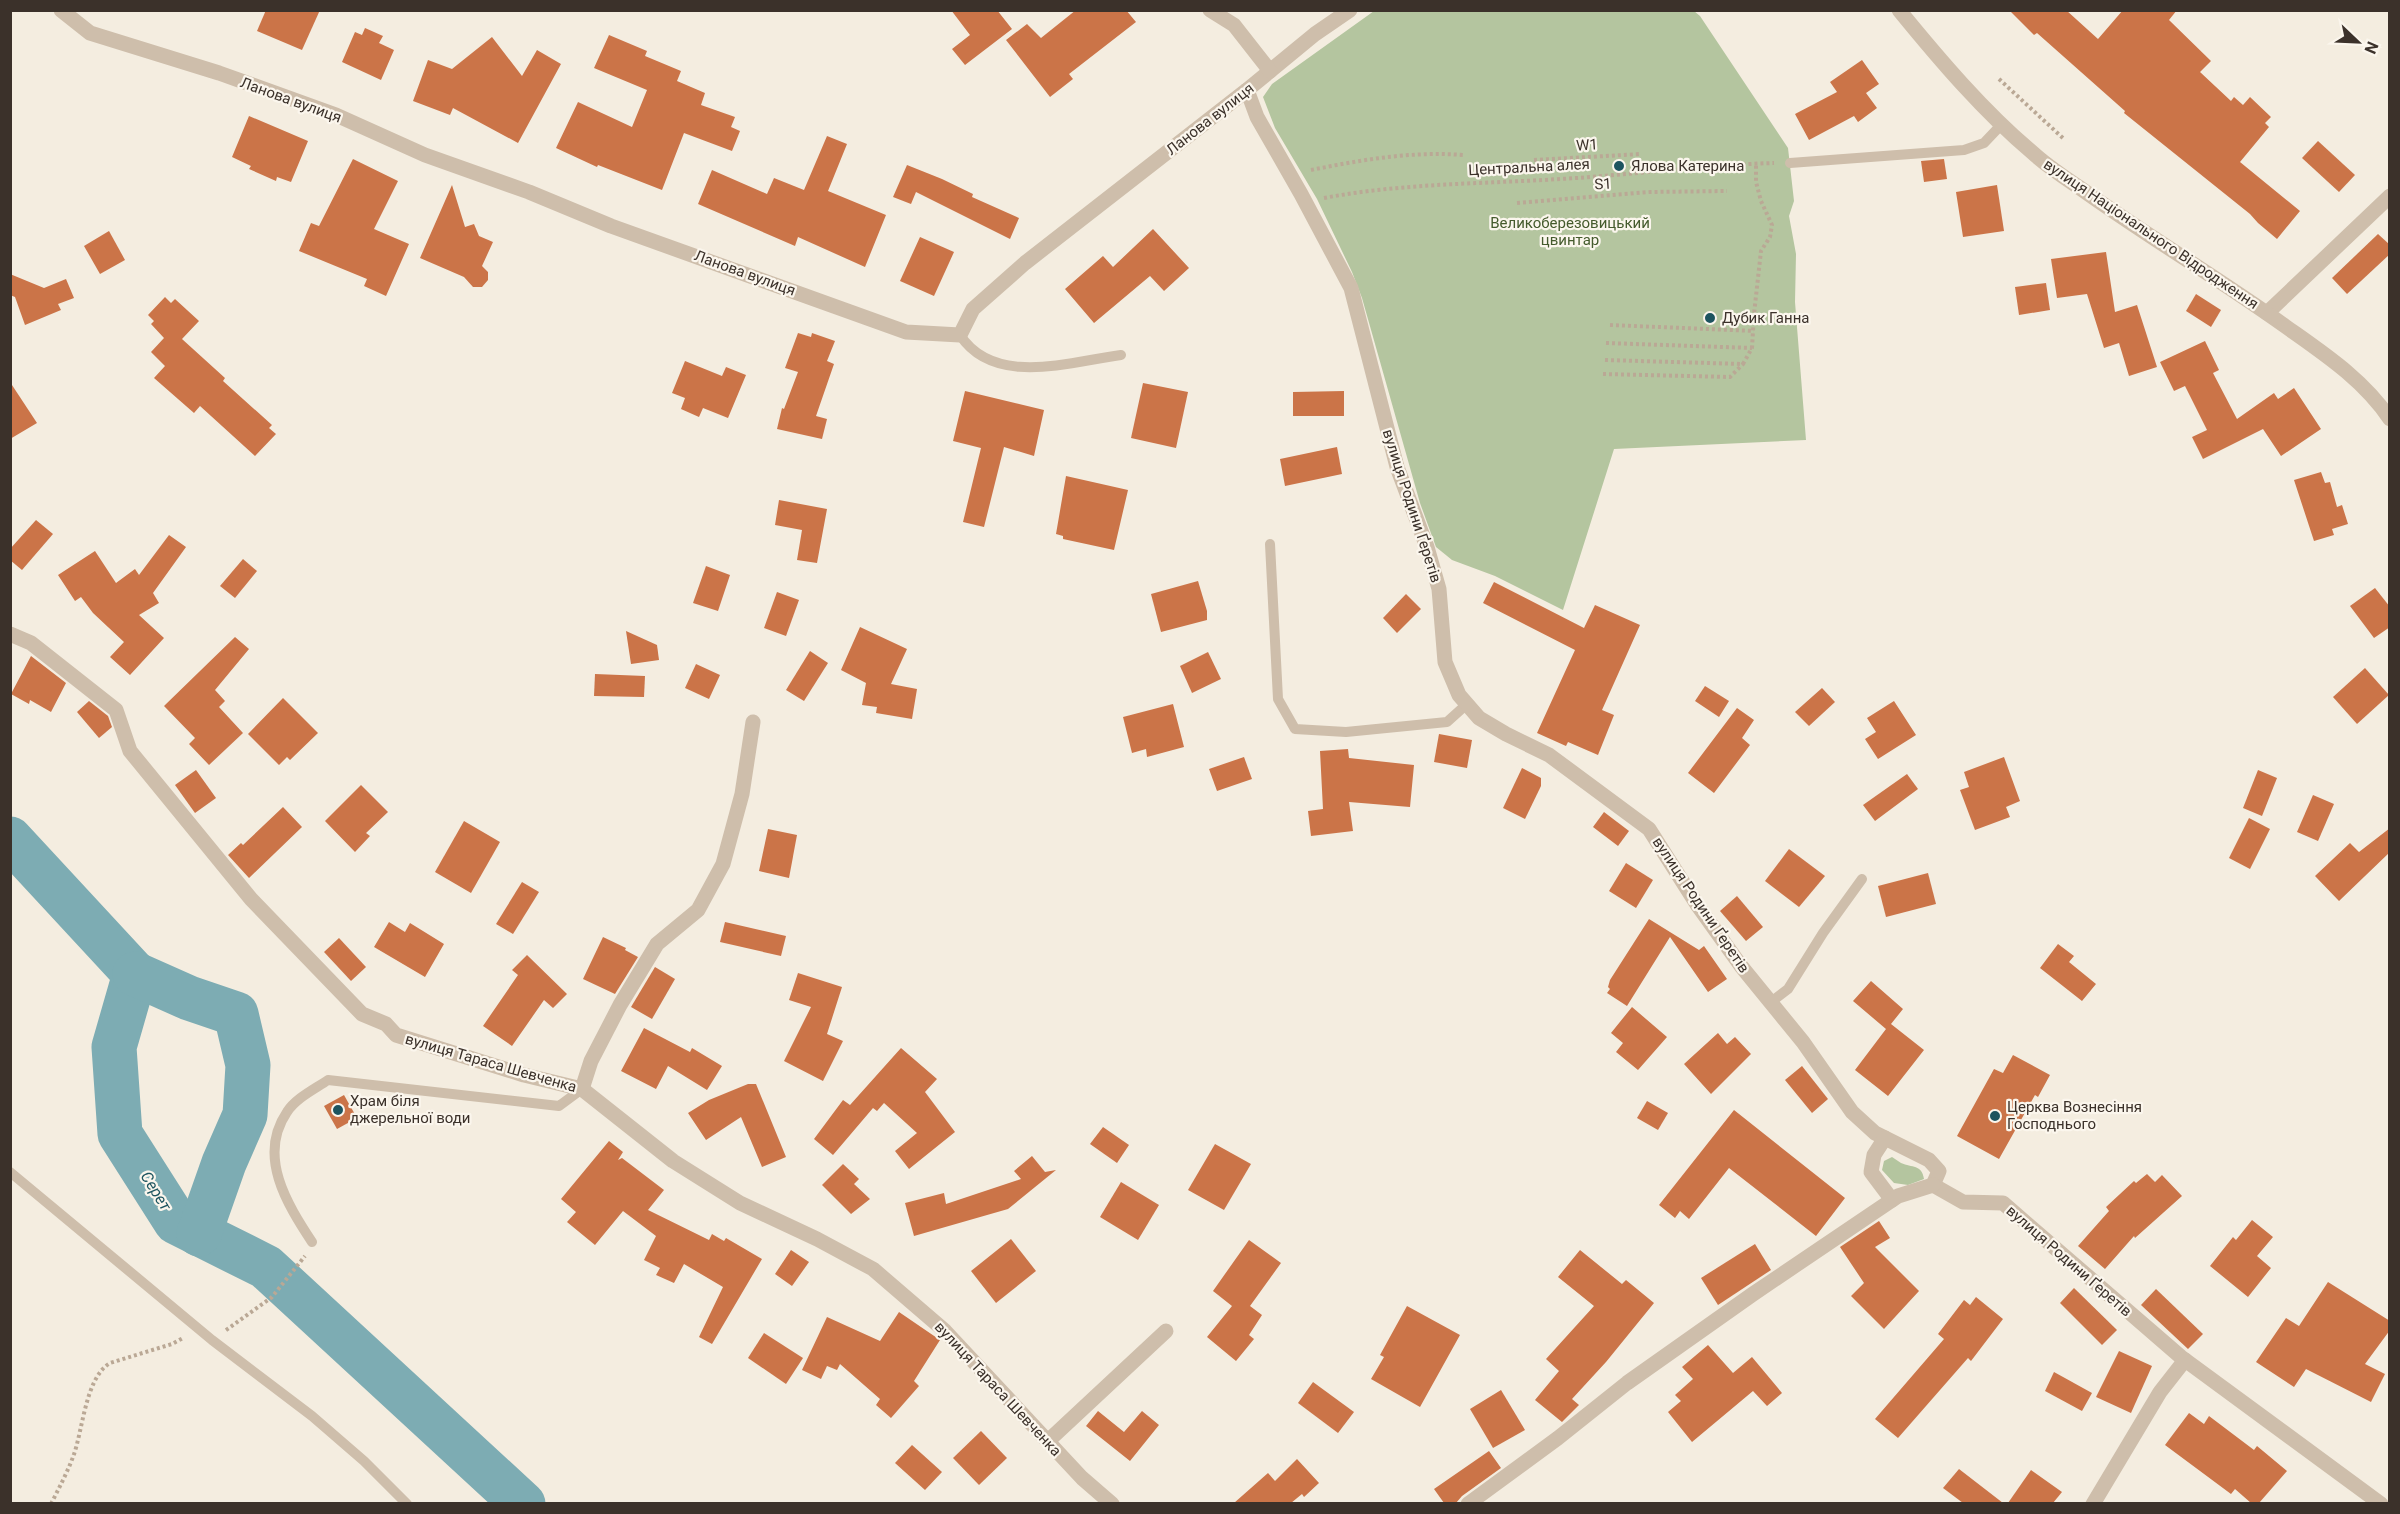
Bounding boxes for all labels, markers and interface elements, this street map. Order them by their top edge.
north arrow [2328,12,2388,72]
text: N [2360,39,2382,57]
street label: Ланова вулиця [238,73,344,127]
street label: Ланова вулиця [1163,79,1257,159]
street label: W1 [1576,135,1598,155]
street label: Центральна алея [1468,155,1590,179]
street label: вулиця Національного Відродження [2040,155,2262,313]
place label: Ялова Катерина [1631,157,1744,175]
marker: Ялова Катерина [1612,159,1626,173]
street label: S1 [1594,174,1612,194]
park label: Великоберезовицький цвинтар [1490,214,1650,249]
street label: Ланова вулиця [692,246,798,300]
place label: Дубик Ганна [1722,309,1809,327]
marker: Дубик Ганна [1703,311,1717,325]
street label: вулиця Родини Ґеретів [1379,427,1445,585]
street label: вулиця Родини Ґеретів [1649,834,1753,976]
street label: вулиця Тараса Шевченка [403,1030,579,1096]
place label: Храм біля джерельної води [350,1092,471,1127]
place label: Церква Вознесіння Господнього [2007,1098,2142,1133]
marker: Храм біля джерельної води [331,1103,345,1117]
marker: Церква Вознесіння Господнього [1988,1109,2002,1123]
water label: Серет [137,1168,176,1215]
street label: вулиця Родини Ґеретів [2003,1202,2135,1320]
street label: вулиця Тараса Шевченка [931,1318,1065,1460]

